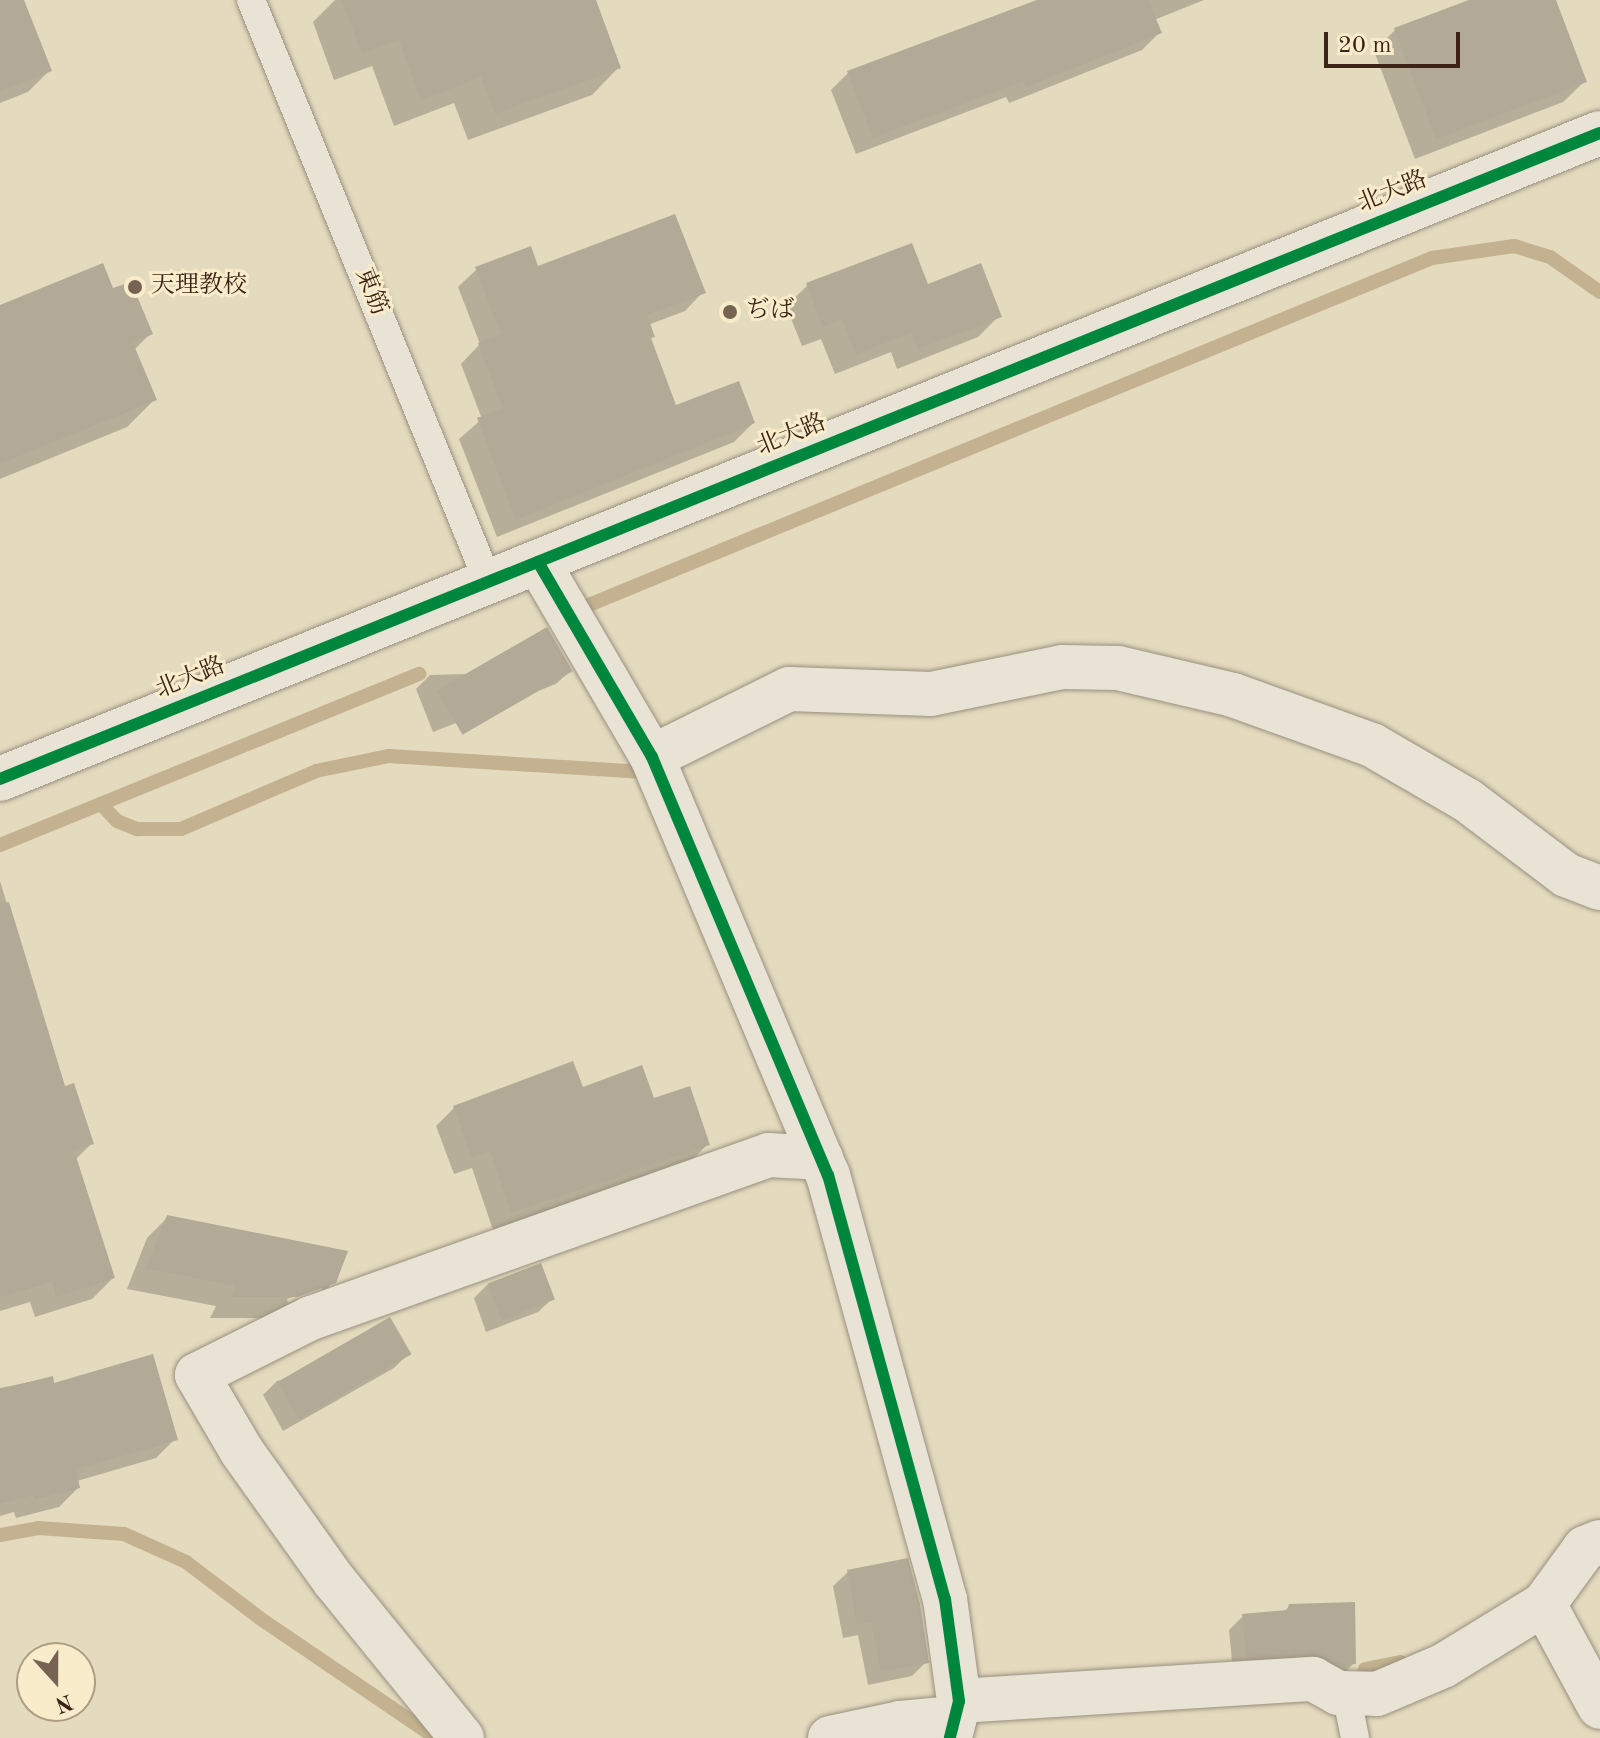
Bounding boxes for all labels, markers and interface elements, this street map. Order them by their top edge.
scale bar [1328,16,1464,66]
text: 20 m [1338,34,1392,58]
street label: 北大路 [1354,166,1432,220]
street label: 東筋 [348,264,392,320]
place label: 天理教校 [151,273,247,301]
marker: 天理教校 [126,278,144,296]
place label: ぢば [746,298,794,326]
marker: ぢば [721,303,739,321]
street label: 北大路 [753,409,831,463]
street label: 北大路 [152,652,230,706]
north arrow [16,1642,96,1722]
text: N [52,1689,76,1716]

